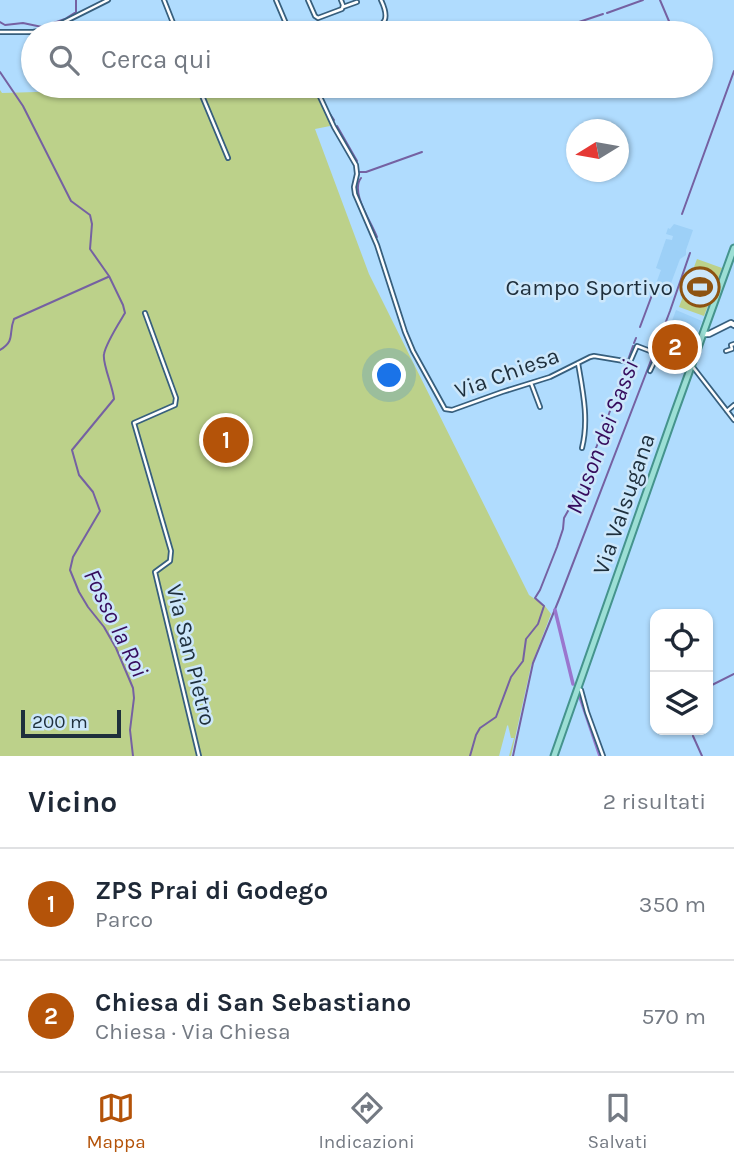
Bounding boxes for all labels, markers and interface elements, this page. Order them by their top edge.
search box [21,21,713,98]
icon: search [45,41,83,79]
text: Cerca qui [101,44,212,75]
north arrow [566,119,629,182]
sports icon: Campo Sportivo [679,266,721,308]
place label: Campo Sportivo [505,274,673,301]
pin: 2 [652,321,698,373]
street label: Via Chiesa [451,342,563,404]
water label: Muson dei Sassi [560,356,644,518]
your location [372,358,406,392]
pin: 1 [203,414,249,466]
street label: Via Valsugana [587,430,661,578]
water label: Fosso la Roi [78,564,154,682]
street label: Via San Pietro [160,582,222,728]
map controls [650,609,713,735]
button: locate [650,609,713,672]
button: layers [650,672,713,735]
scale bar [21,707,121,739]
text: 200 m [32,711,88,733]
text: Vicino [28,784,117,820]
text: 2 risultati [603,788,706,815]
text: ZPS Prai di Godego [95,875,328,906]
text: 1 [47,891,55,918]
text: 350 m [639,891,706,918]
text: Parco [95,906,153,933]
text: Chiesa di San Sebastiano [95,987,411,1018]
text: 2 [44,1003,58,1030]
text: 570 m [642,1003,706,1030]
text: Chiesa · Via Chiesa [95,1018,291,1045]
tab: Mappa [86,1089,146,1153]
tab: Indicazioni [318,1089,415,1153]
tab: Salvati [587,1089,648,1153]

